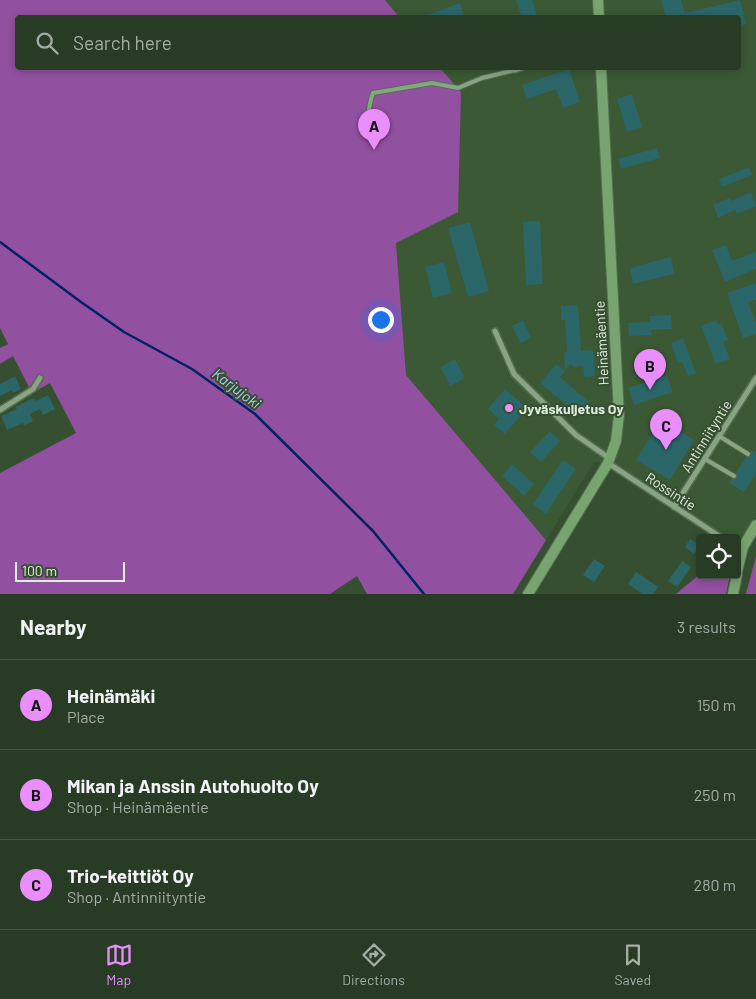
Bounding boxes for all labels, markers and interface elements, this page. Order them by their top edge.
search box [15,15,741,70]
icon: search [33,29,61,57]
text: Search here [73,31,172,54]
pin: A [358,109,390,150]
street label: Heinämäentie [590,300,612,386]
your location [368,307,394,333]
pin: B [634,349,666,390]
water label: Karjujoki [209,364,265,412]
street label: Antinniityntie [677,397,735,475]
place label: Jyväskuljetus Oy [519,400,624,417]
marker: Jyväskuljetus Oy [503,402,515,414]
pin: C [650,409,682,450]
street label: Rossintie [643,468,699,514]
map controls [696,534,741,579]
button: locate [696,534,741,579]
scale bar [15,559,125,582]
text: 100 m [22,562,57,579]
text: Nearby [20,614,86,639]
text: 3 results [677,617,736,636]
text: Heinämäki [67,684,155,707]
text: A [31,695,41,714]
text: 150 m [697,695,736,714]
text: Place [67,707,105,726]
text: Mikan ja Anssin Autohuolto Oy [67,774,319,797]
text: B [31,785,41,804]
text: 250 m [694,785,736,804]
text: Shop · Heinämäentie [67,797,209,816]
text: Trio-keittiöt Oy [67,864,194,887]
text: C [31,875,41,894]
text: 280 m [694,875,736,894]
text: Shop · Antinniityntie [67,887,206,906]
tab: Map [105,941,133,988]
tab: Directions [342,941,405,988]
tab: Saved [614,941,651,988]

